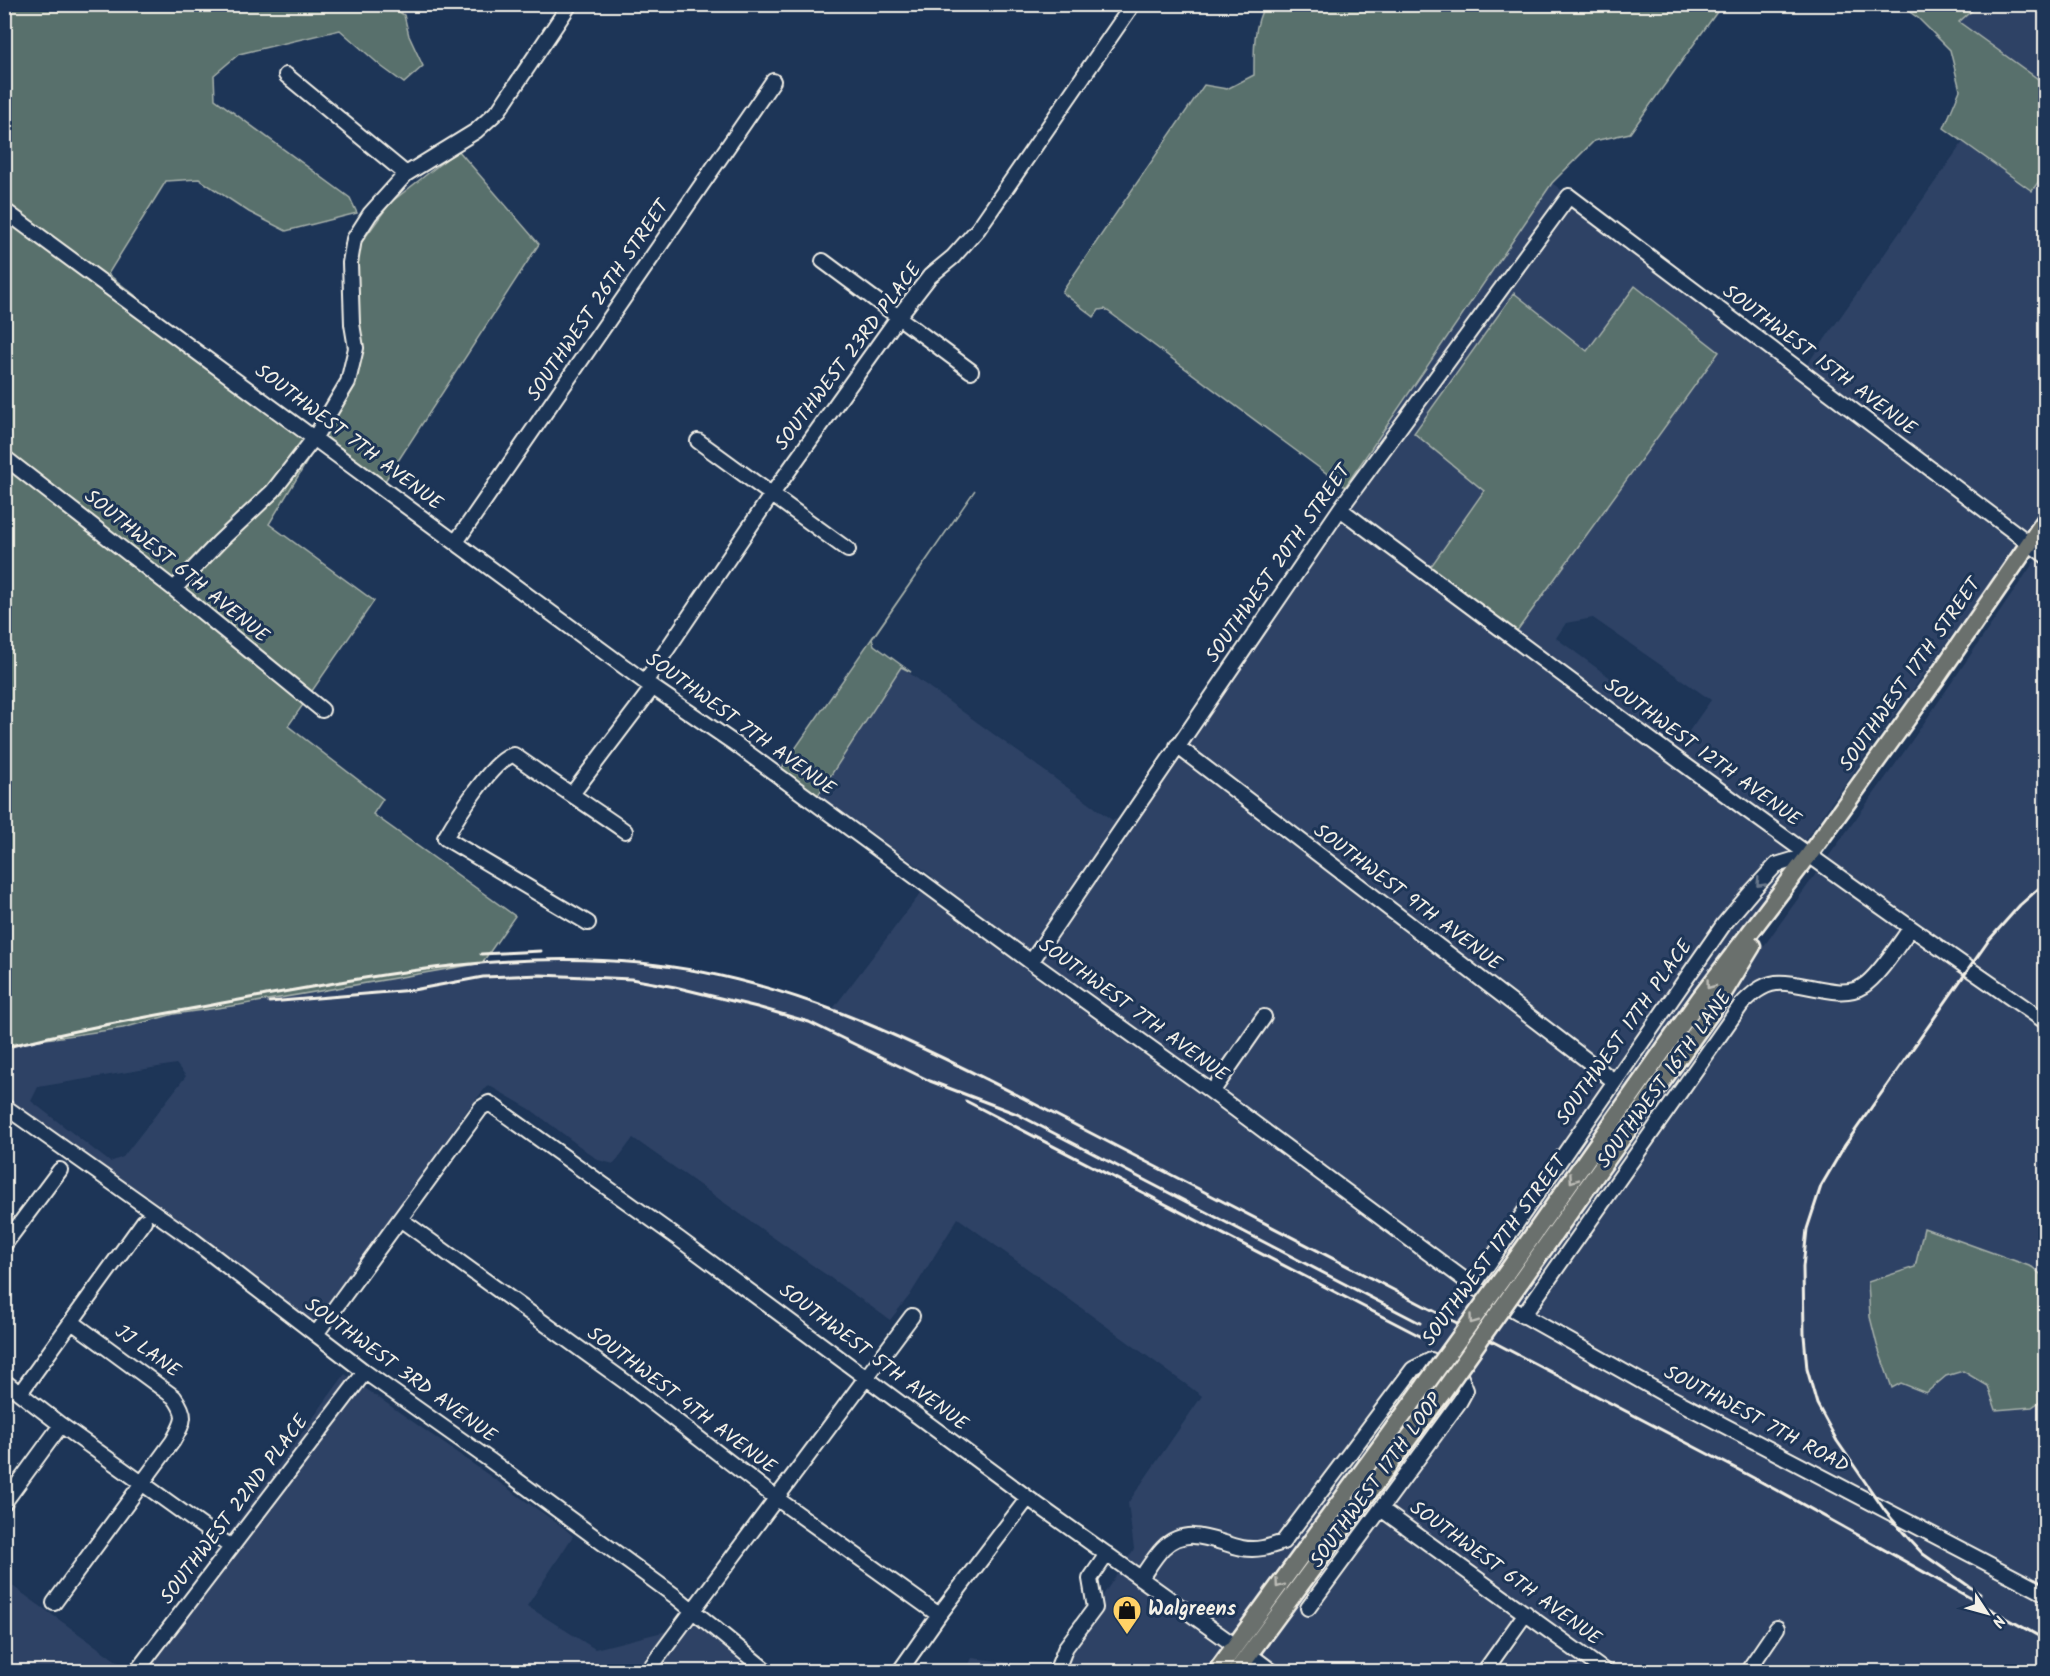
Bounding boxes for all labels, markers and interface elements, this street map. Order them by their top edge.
street label: SOUTHWEST 26TH STREET [519,192,680,408]
street label: SOUTHWEST 23RD PLACE [767,255,931,458]
street label: SOUTHWEST 15TH AVENUE [1715,277,1924,446]
street label: SOUTHWEST 7TH AVENUE [247,356,450,520]
street label: SOUTHWEST 20TH STREET [1198,456,1361,670]
street label: SOUTHWEST 6TH AVENUE [76,482,277,653]
street label: SOUTHWEST 17TH STREET [1832,570,1991,779]
street label: SOUTHWEST 7TH AVENUE [638,645,843,806]
street label: SOUTHWEST 12TH AVENUE [1597,670,1808,836]
street label: SOUTHWEST 9TH AVENUE [1306,816,1509,981]
one-way arrow [1756,875,1767,886]
street label: SOUTHWEST 7TH AVENUE [1031,931,1236,1092]
street label: SOUTHWEST 17TH PLACE [1549,932,1702,1133]
one-way arrow [1707,979,1718,990]
street label: SOUTHWEST 16TH LANE [1589,983,1741,1176]
street label: SOUTHWEST 17TH STREET [1414,1147,1577,1354]
one-way arrow [1569,1172,1580,1183]
street label: SOUTHWEST 5TH AVENUE [771,1276,976,1441]
street label: SOUTHWEST 3RD AVENUE [297,1290,504,1453]
one-way arrow [1469,1313,1480,1324]
street label: JJ LANE [107,1317,188,1388]
street label: SOUTHWEST 4TH AVENUE [579,1319,784,1484]
street label: SOUTHWEST 7TH ROAD [1658,1358,1855,1483]
street label: SOUTHWEST 17TH LOOP [1302,1386,1452,1575]
street label: SOUTHWEST 22ND PLACE [153,1407,318,1612]
street label: SOUTHWEST 6TH AVENUE [1402,1493,1609,1655]
one-way arrow [1275,1577,1286,1588]
north arrow [1957,1583,2017,1643]
shop icon: Walgreens [1111,1594,1143,1636]
place label: Walgreens [1148,1594,1237,1626]
text: N [1985,1609,2011,1632]

